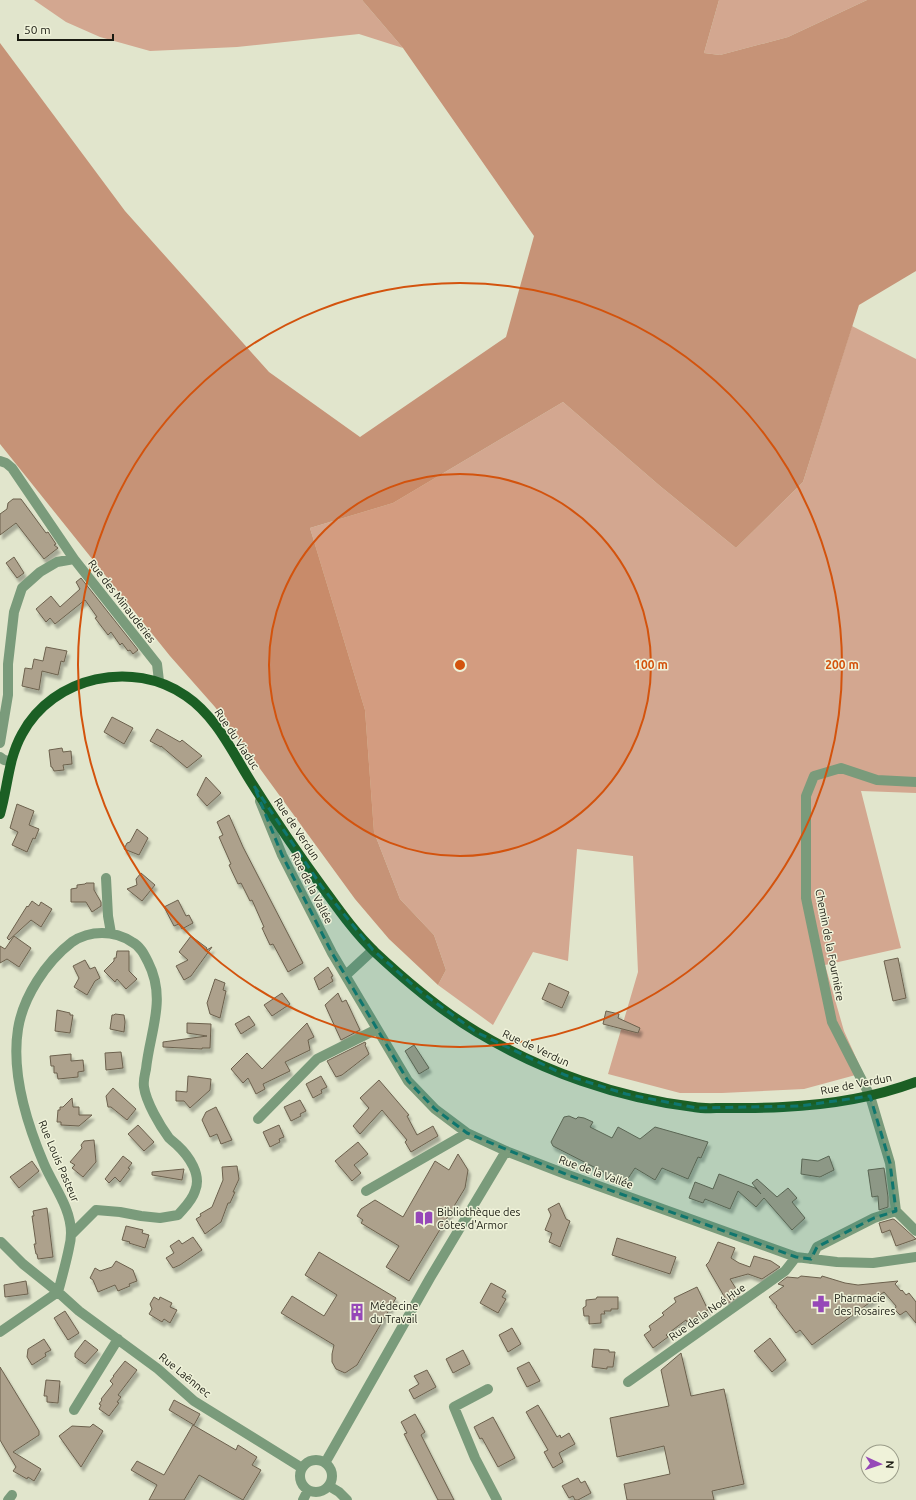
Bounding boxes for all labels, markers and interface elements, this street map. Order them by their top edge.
scale bar [18,16,113,42]
text: 50 m [24,23,51,36]
street label: Rue des Minauderies [86,557,158,645]
centre of rings [453,658,467,672]
text: 100 m [634,658,668,671]
text: 200 m [825,658,859,671]
street label: Rue du Viaduc [212,706,262,772]
street label: Rue de Verdun [272,796,322,862]
street label: Rue de la Vallée [289,850,335,926]
street label: Chemin de la Fournière [813,888,847,1002]
street label: Rue de Verdun [501,1027,571,1069]
street label: Rue de Verdun [819,1071,893,1097]
street label: Rue Louis Pasteur [36,1118,82,1204]
street label: Rue de la Vallée [557,1153,635,1191]
place label: Bibliothèque des Côtes d'Armor [437,1206,521,1231]
library icon: Bibliothèque des Côtes d'Armor [414,1208,434,1228]
street label: Rue de la Noé Hue [666,1281,748,1343]
place label: Pharmacie des Rosaires [834,1292,895,1317]
pharmacy icon: Pharmacie des Rosaires [811,1294,831,1314]
place label: Médecine du Travail [370,1300,418,1325]
building icon: Médecine du Travail [347,1302,367,1322]
street label: Rue Laënnec [157,1351,213,1399]
north arrow [860,1444,900,1484]
text: N [884,1460,896,1469]

